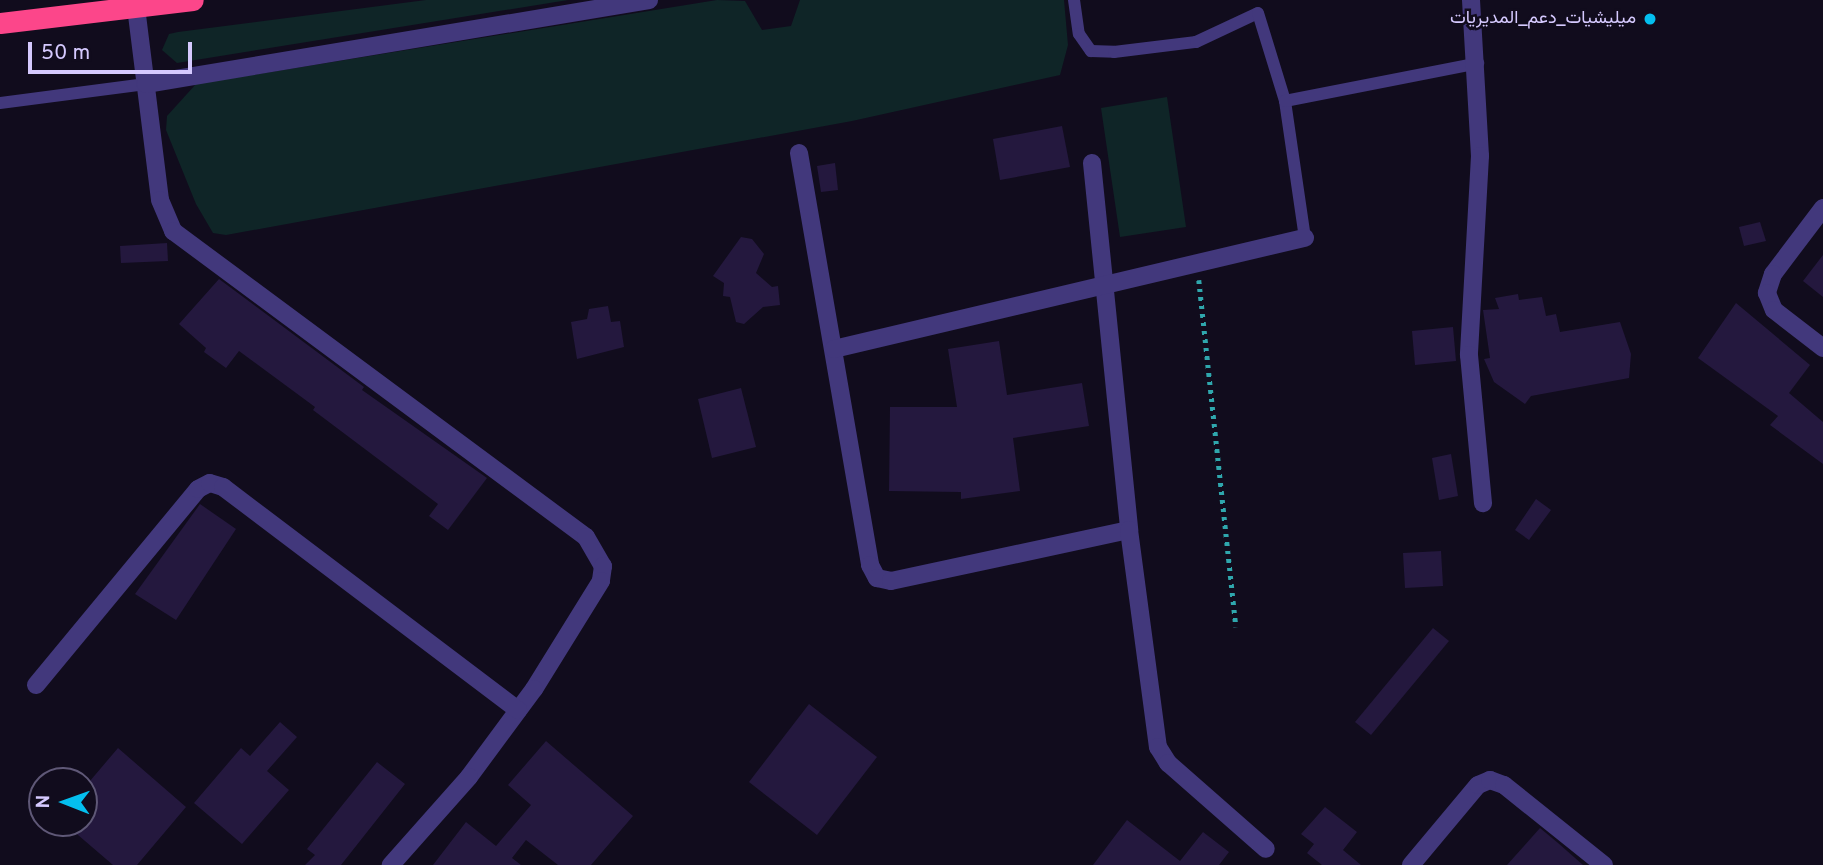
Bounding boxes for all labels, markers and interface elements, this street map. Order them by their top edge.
place label: ميليشيات_دعم_المديريات [1450,8,1636,30]
marker: ميليشيات_دعم_المديريات [1642,11,1658,27]
scale bar [32,28,196,72]
text: 50 m [41,40,90,67]
north arrow [28,767,98,837]
text: N [32,795,56,809]

